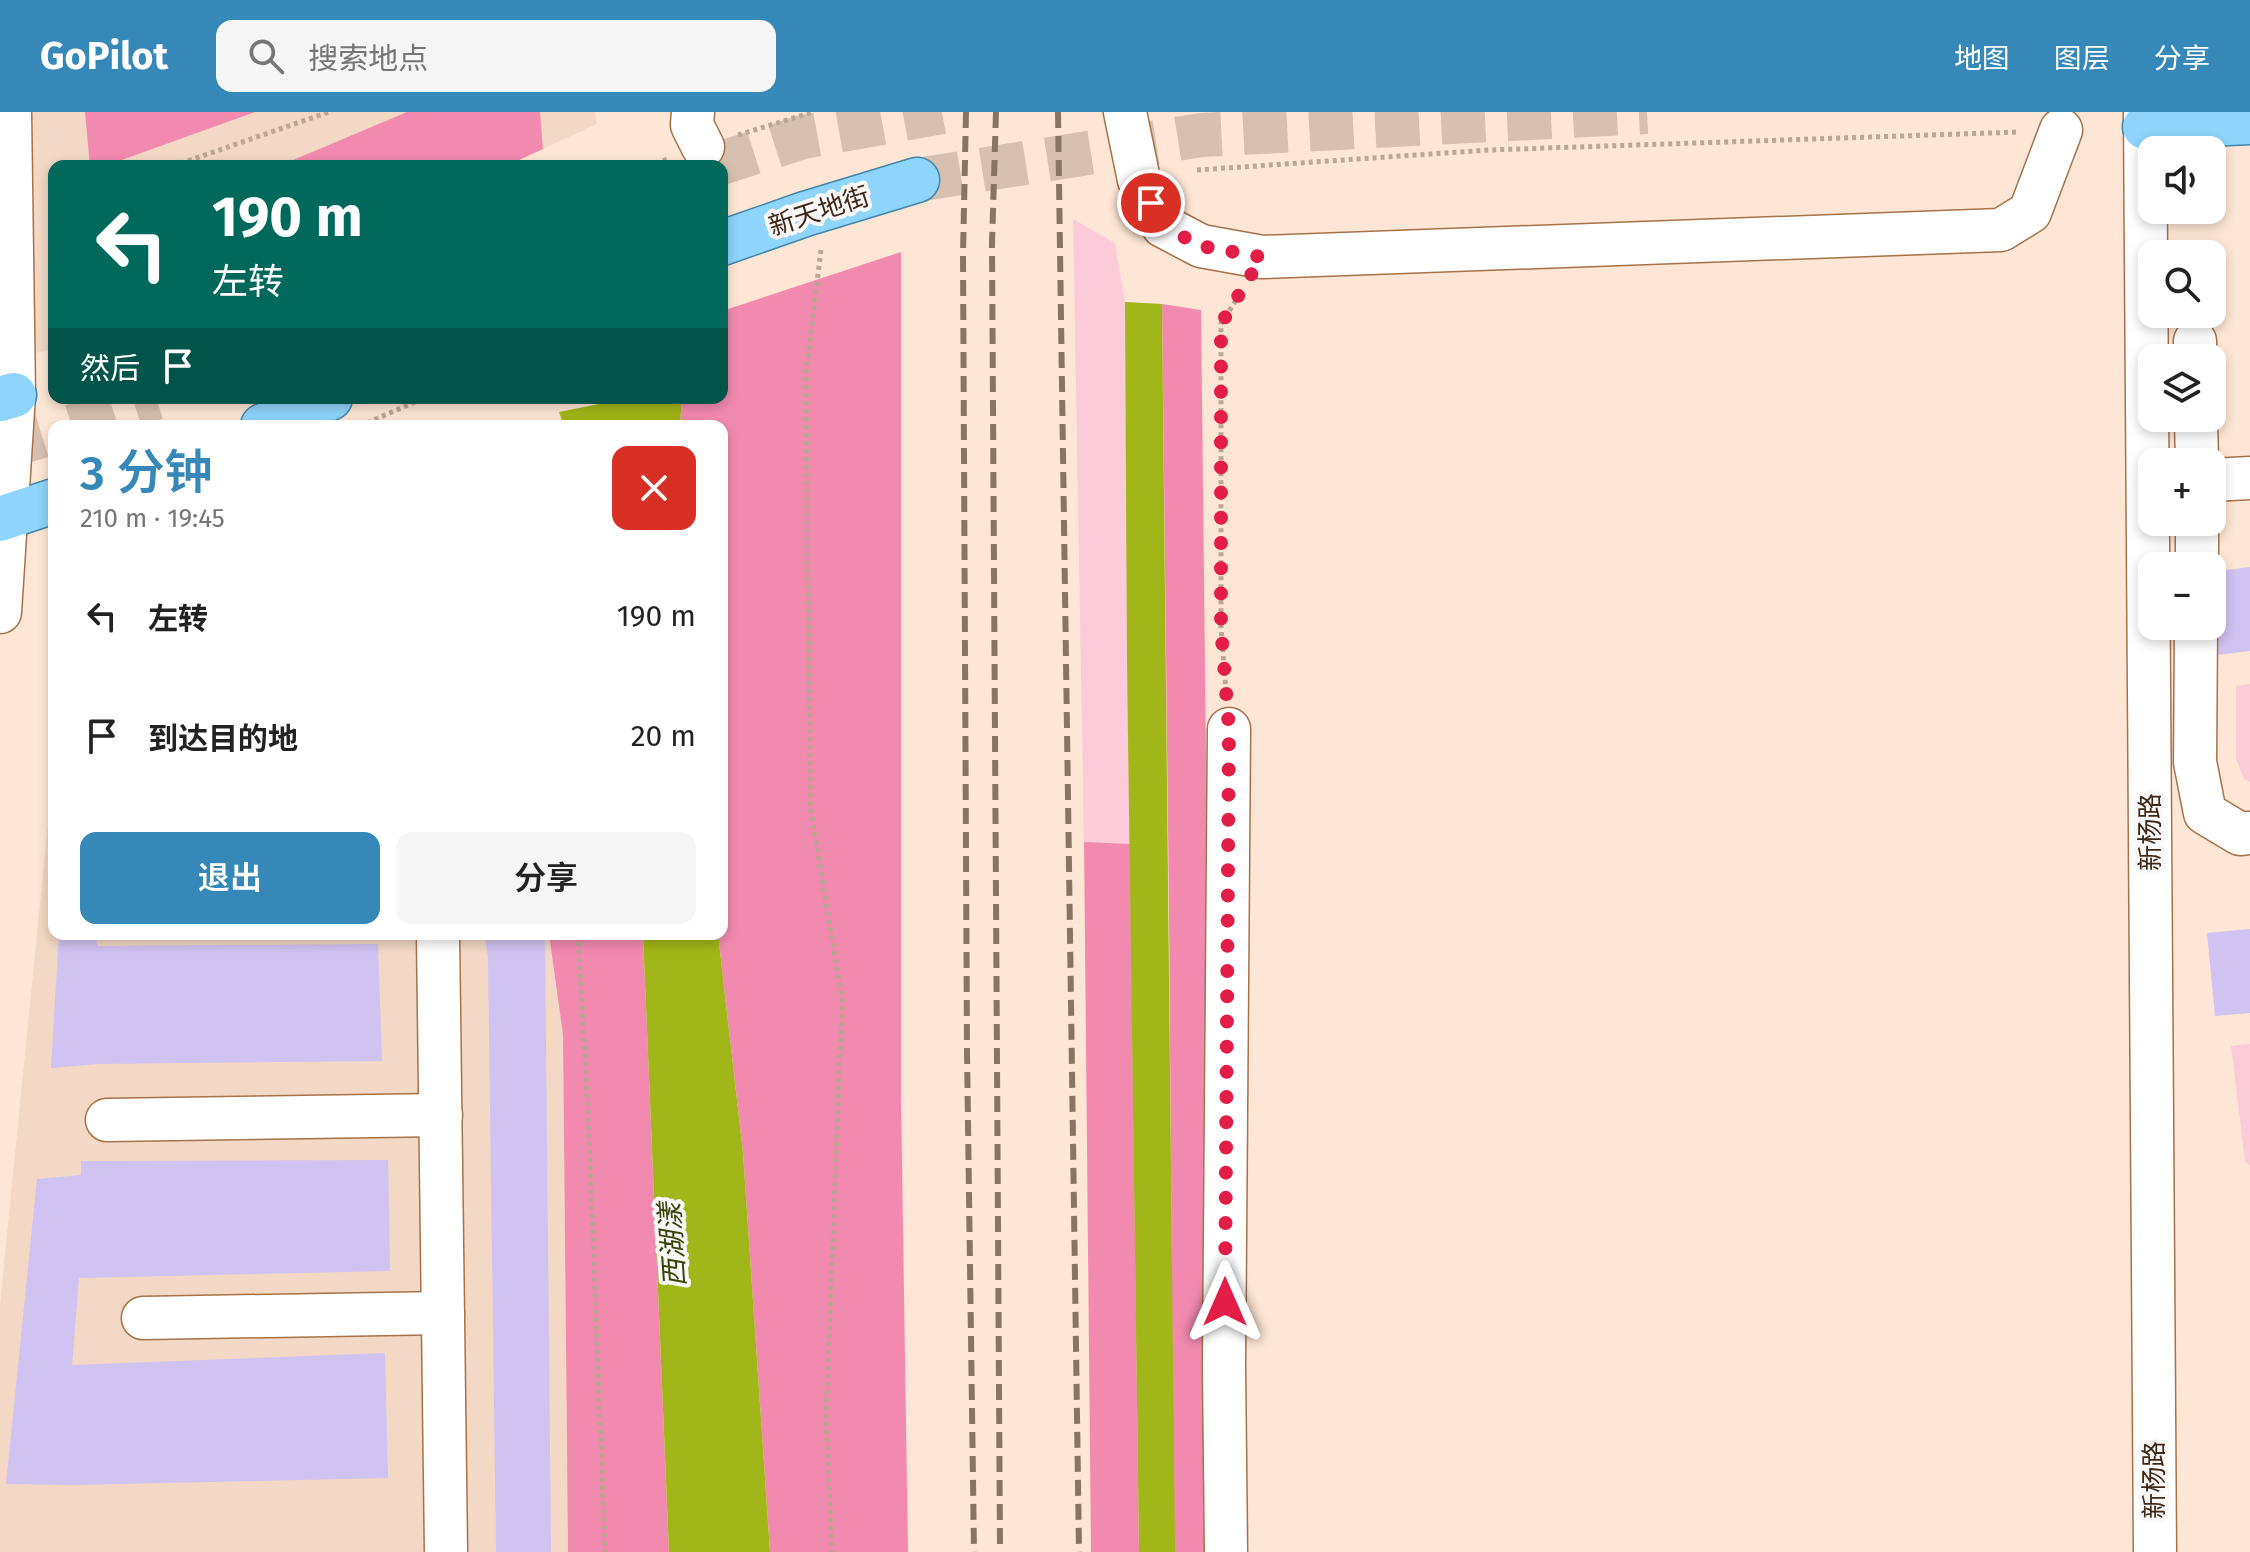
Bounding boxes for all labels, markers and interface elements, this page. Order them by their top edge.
search box [216,20,776,92]
text: GoPilot [40,33,168,79]
icon: search [244,34,288,78]
text: 搜索地点 [308,41,428,77]
text: 地图 [1954,42,2010,75]
text: 图层 [2054,42,2110,75]
text: 分享 [2154,42,2210,75]
map controls [2138,136,2226,640]
button: sound [2138,136,2226,224]
pin [1117,169,1185,237]
street label: 新天地街 [765,181,873,242]
icon: arrive [1129,181,1173,225]
text: 190 m [212,184,363,251]
icon: left [80,192,184,296]
button: search [2138,240,2226,328]
text: 左转 [212,260,284,304]
icon: arrive [156,344,200,388]
button: layers [2138,344,2226,432]
text: 然后 [80,351,140,387]
text: 3 分钟 [80,444,212,502]
button: close [612,446,696,530]
button: + [2138,448,2226,536]
text: 210 m · 19:45 [80,503,225,534]
button: − [2138,552,2226,640]
icon: left [80,594,124,638]
text: 190 m [617,598,696,634]
text: 左转 [148,601,208,637]
icon: arrive [80,714,124,758]
text: 20 m [631,718,696,754]
text: 到达目的地 [148,721,298,757]
street label: 新杨路 [2135,793,2166,871]
button: 退出 [80,832,380,924]
button: 分享 [396,832,696,924]
water label: 西湖漾 [653,1198,692,1288]
position arrow [1183,1260,1267,1344]
street label: 新杨路 [2139,1441,2170,1519]

